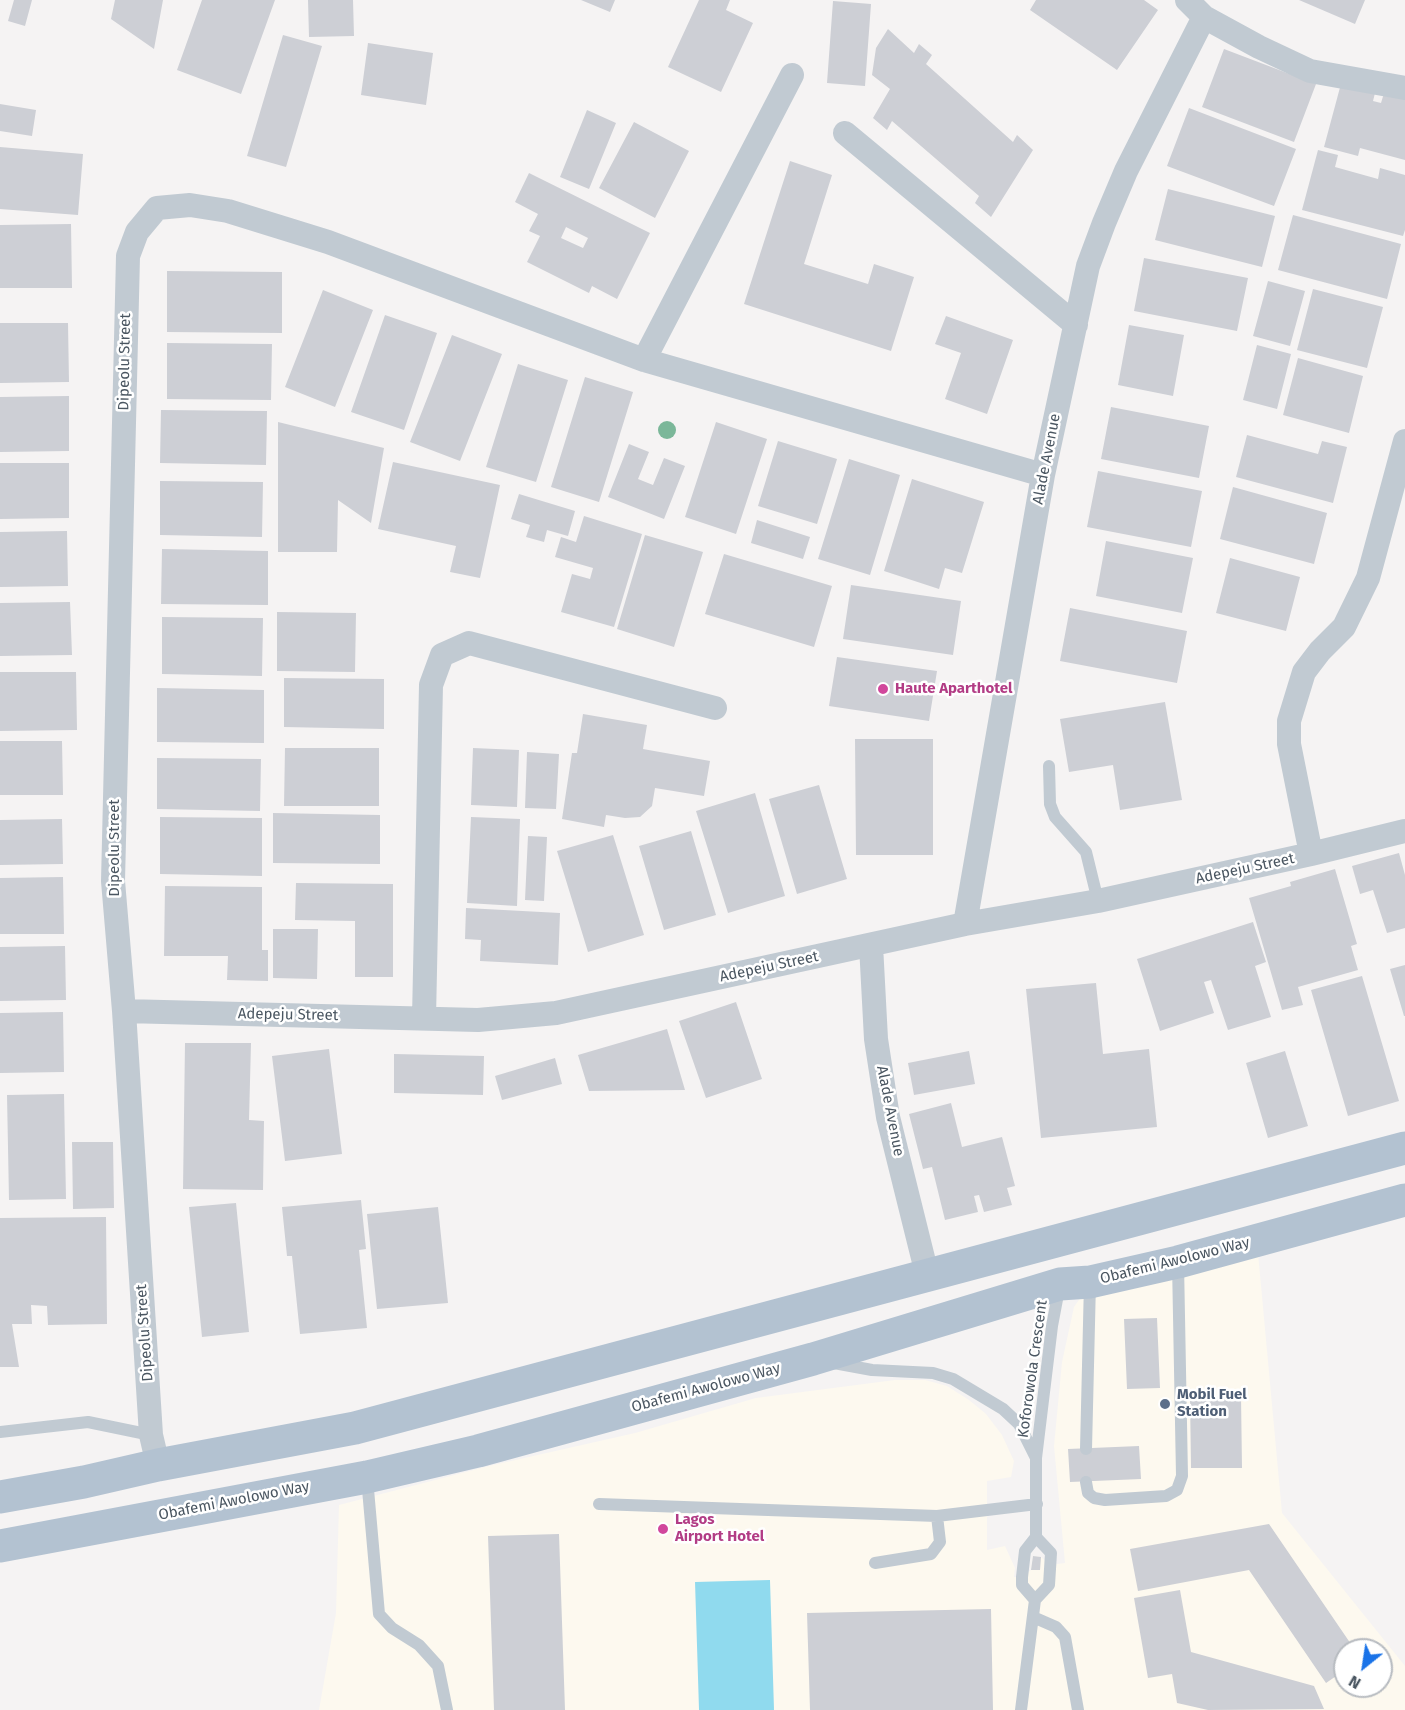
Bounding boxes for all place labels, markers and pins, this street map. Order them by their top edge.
place label: Haute Aparthotel [895,680,1012,698]
marker: Haute Aparthotel [876,682,890,696]
place label: Mobil Fuel Station [1177,1386,1247,1421]
marker: Mobil Fuel Station [1158,1397,1172,1411]
place label: Lagos Airport Hotel [675,1511,764,1546]
marker: Lagos Airport Hotel [656,1522,670,1536]

